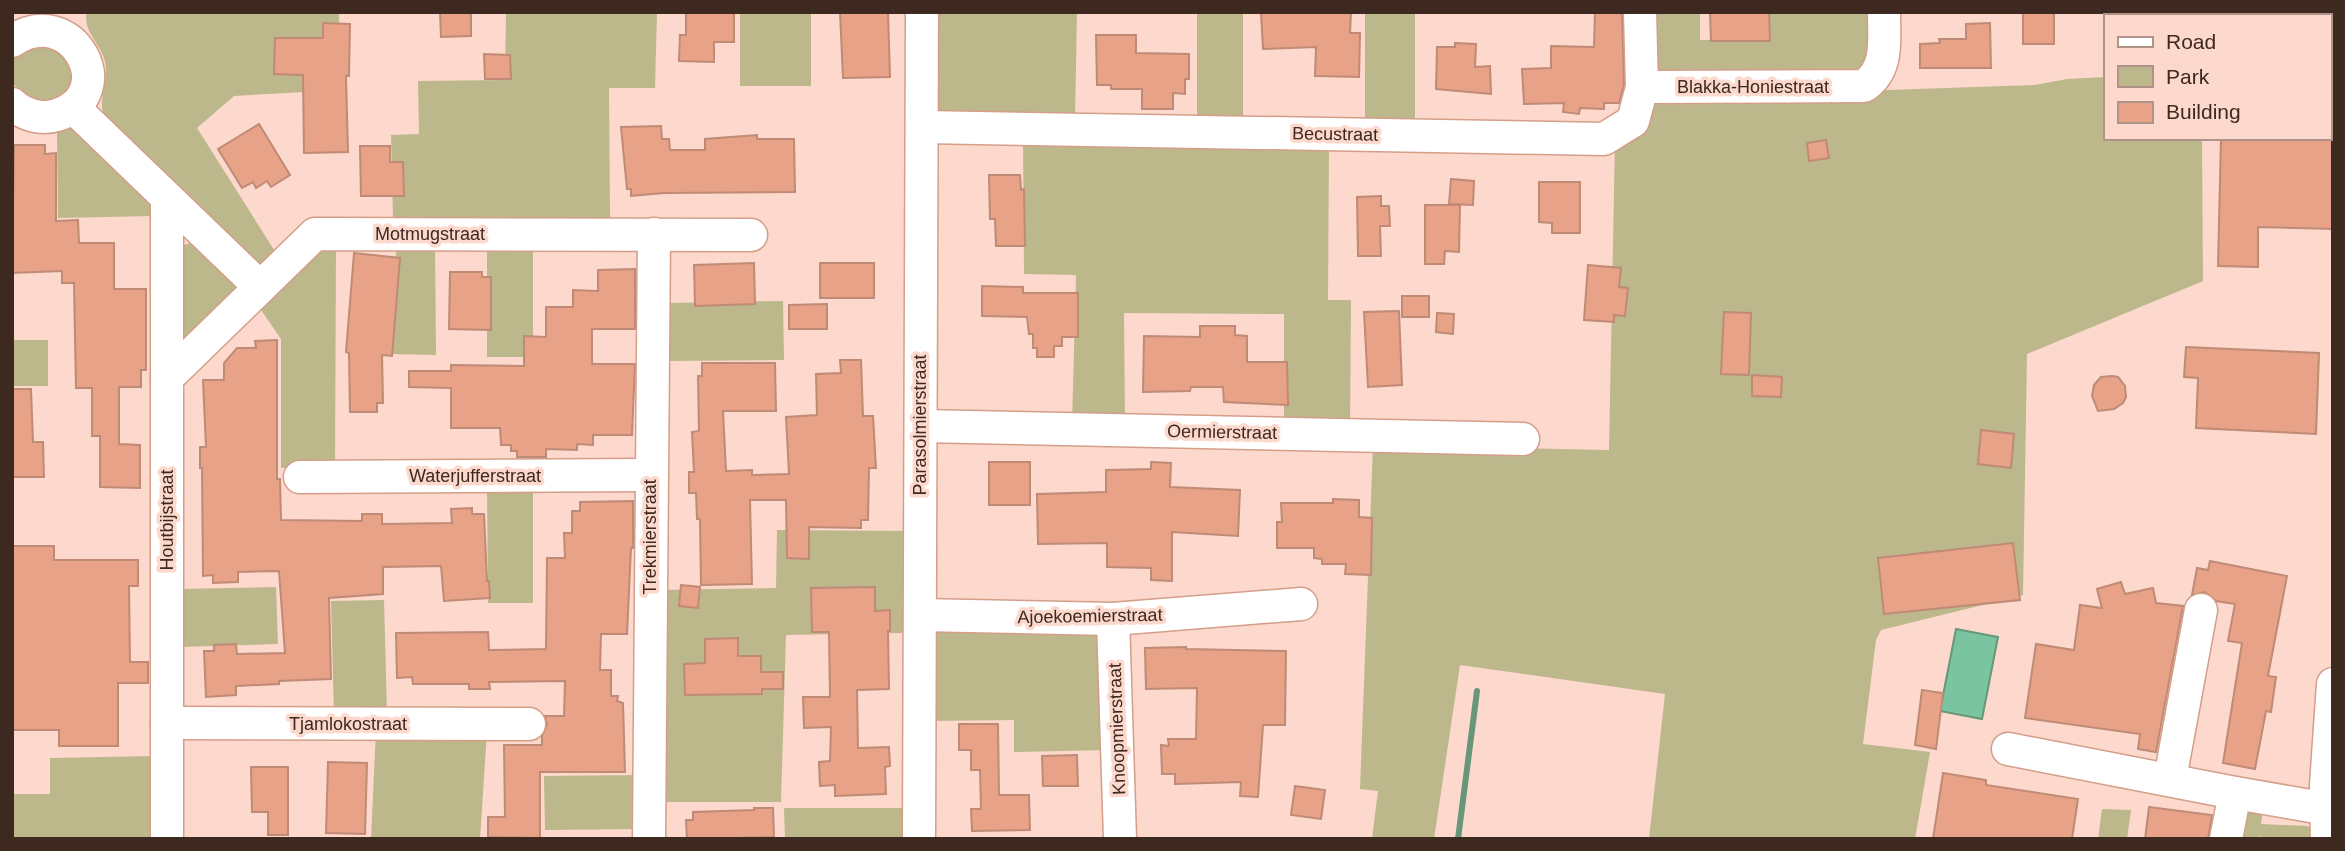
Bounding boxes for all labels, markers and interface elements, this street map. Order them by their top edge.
legend [2104,14,2331,140]
text: Road [2166,30,2216,53]
text: Park [2166,65,2210,88]
street label: Blakka-Honiestraat [1677,77,1829,97]
text: Building [2166,100,2241,123]
street label: Becustraat [1292,123,1378,145]
street label: Motmugstraat [375,224,485,244]
street label: Parasolmierstraat [910,354,930,496]
street label: Oermierstraat [1167,421,1277,443]
street label: Waterjufferstraat [409,466,541,486]
street label: Houtbijstraat [157,469,177,571]
street label: Trekmierstraat [640,479,660,595]
street label: Ajoekoemierstraat [1017,605,1163,627]
street label: Knoopmierstraat [1105,663,1129,795]
street label: Tjamlokostraat [289,714,407,734]

